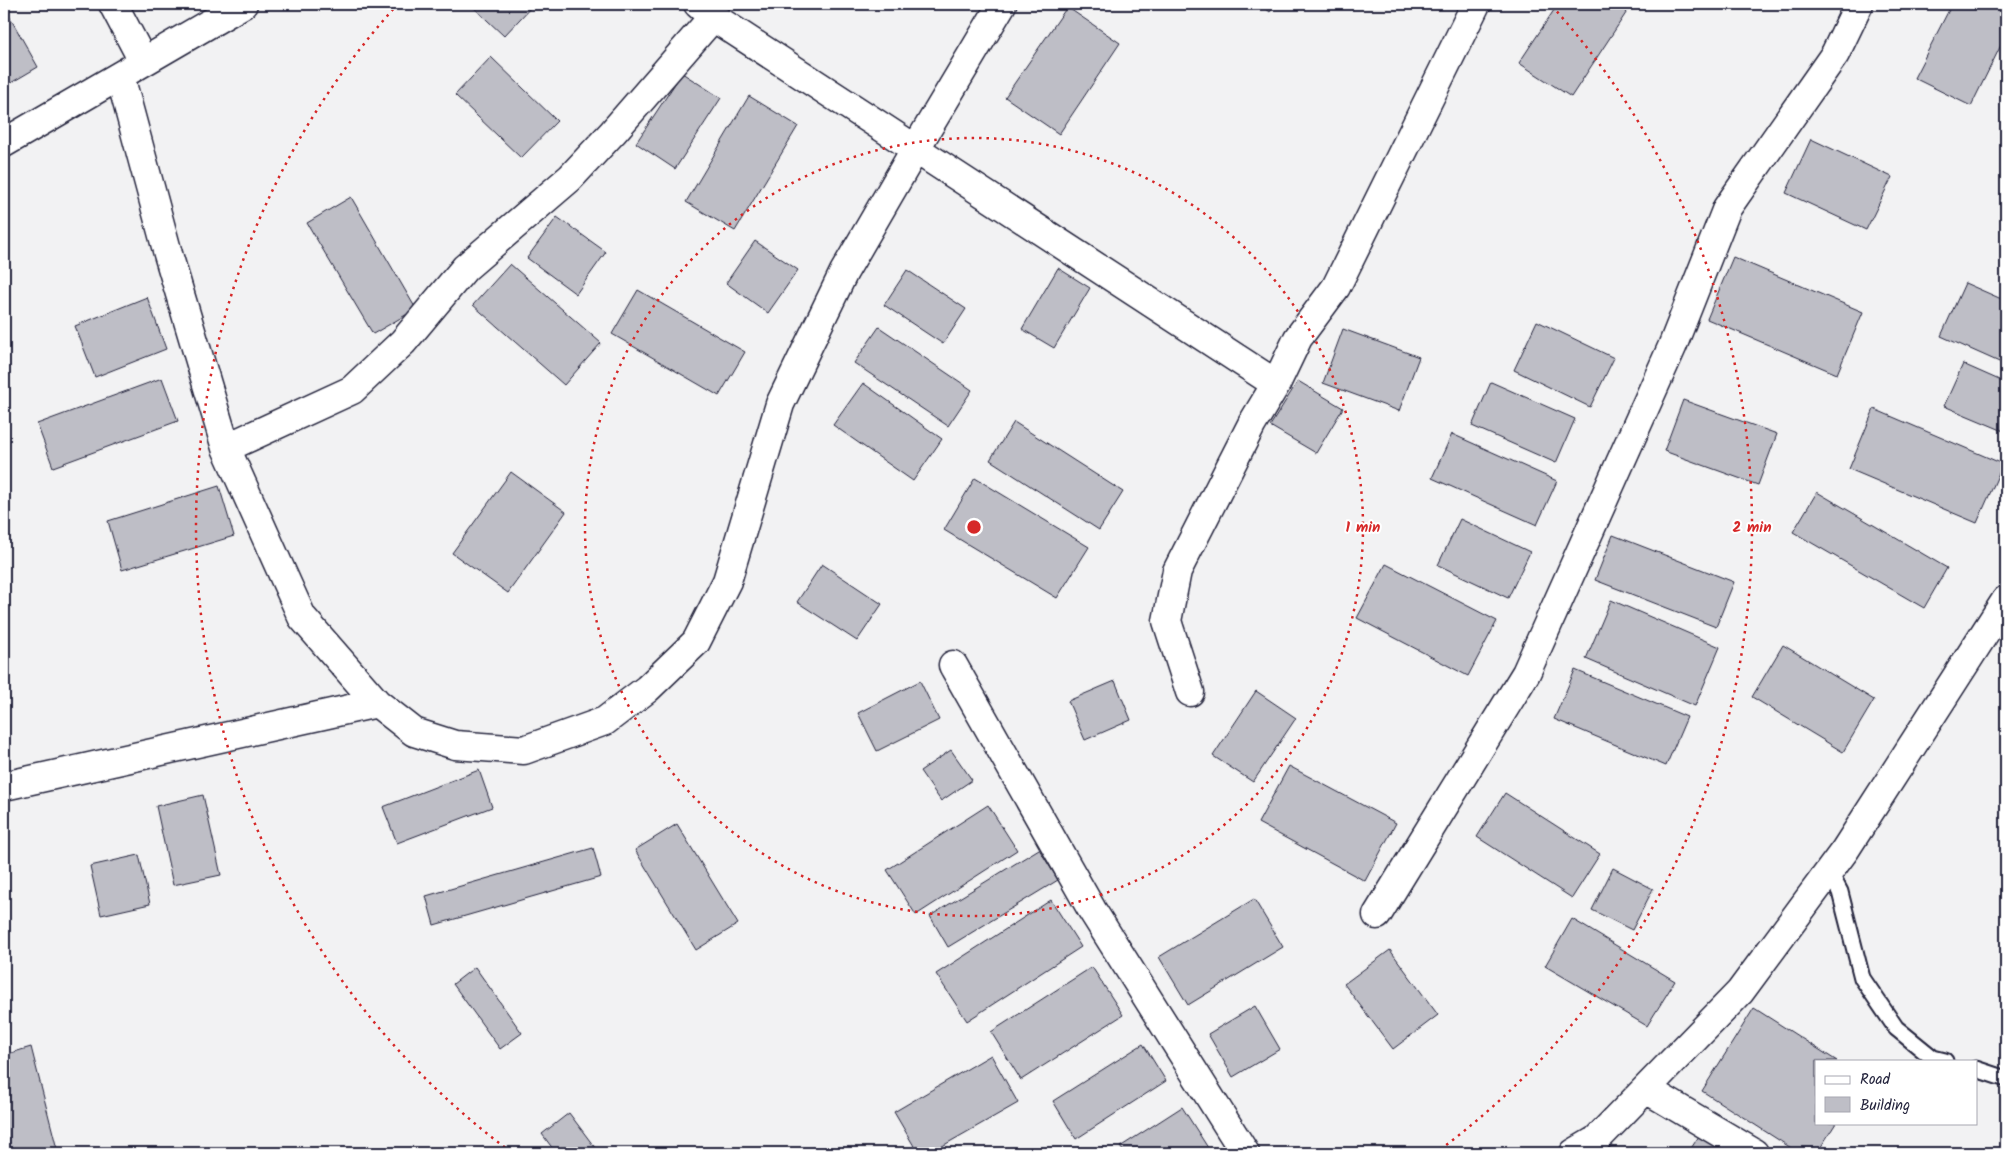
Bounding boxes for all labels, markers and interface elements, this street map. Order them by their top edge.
text: 1 min [1346,516,1380,540]
text: 2 min [1732,516,1772,540]
centre of rings [965,518,983,536]
legend [1815,1060,1978,1124]
text: Road [1860,1068,1891,1092]
text: Building [1860,1094,1910,1118]

